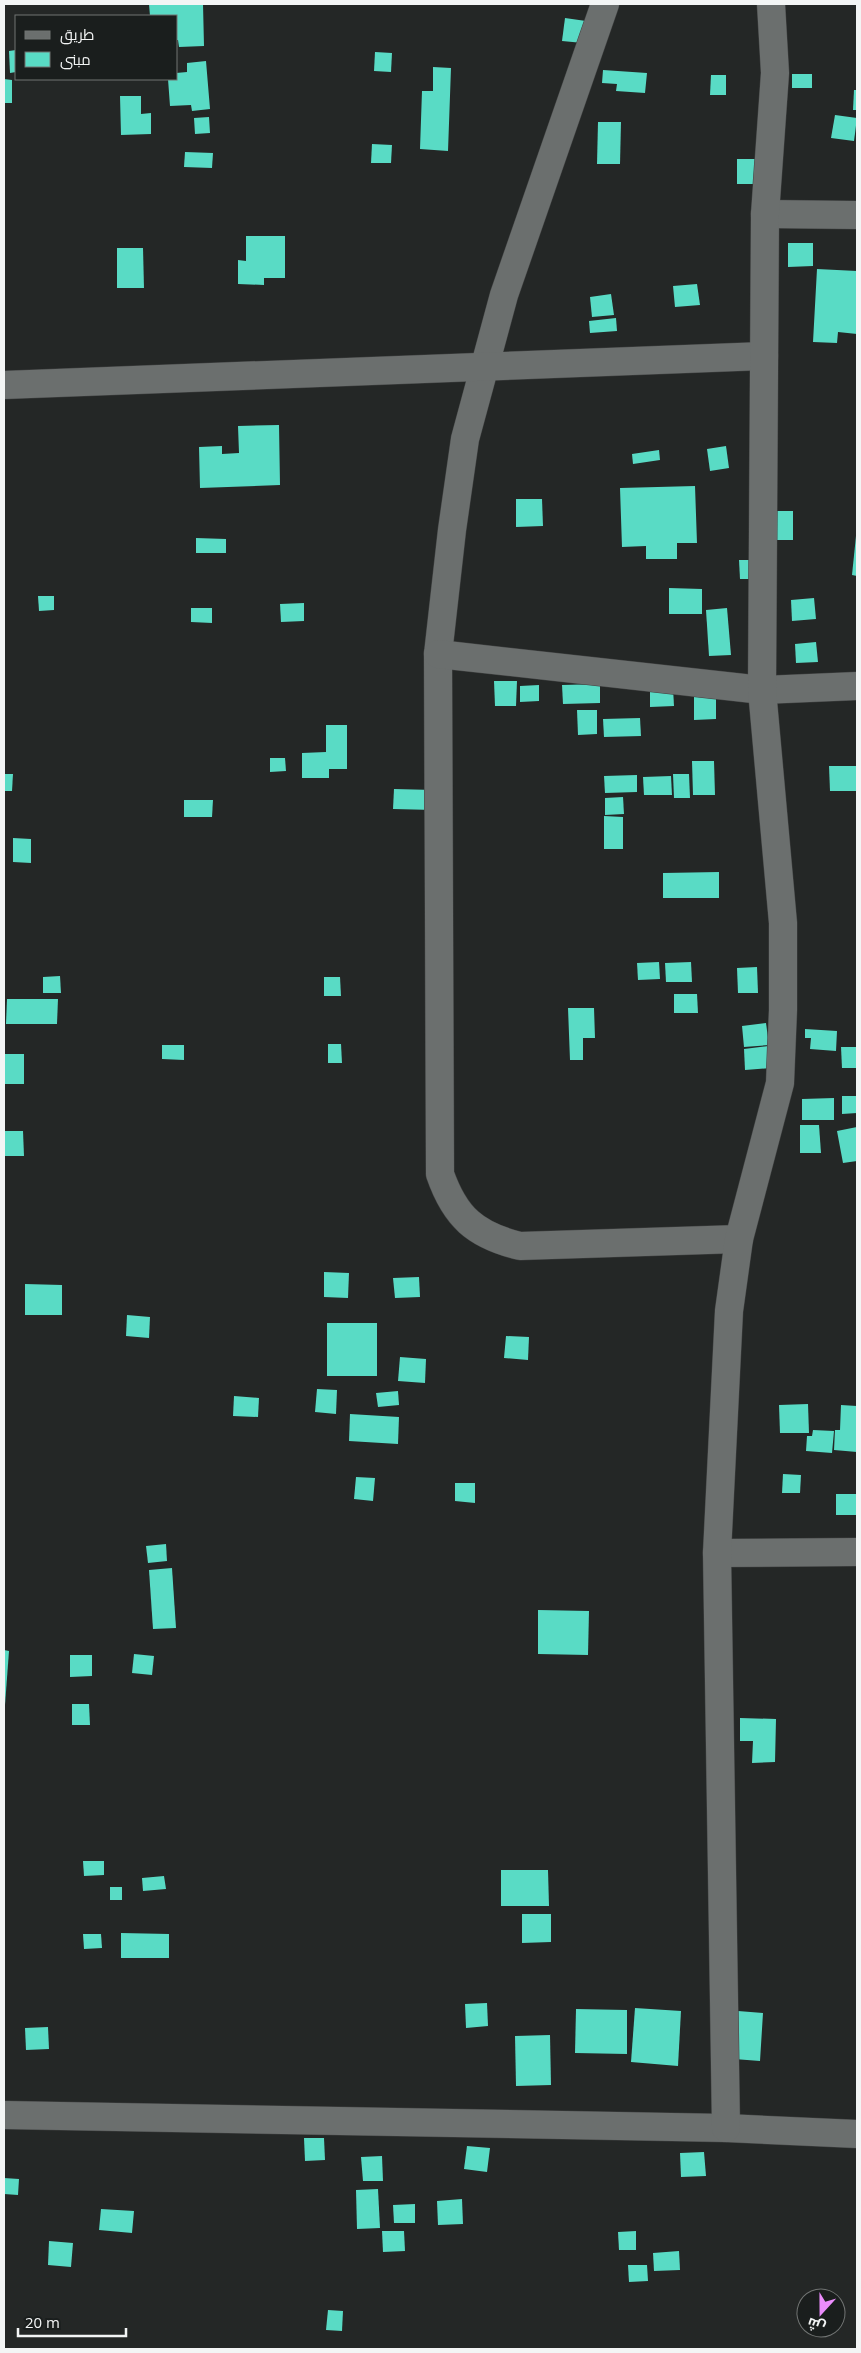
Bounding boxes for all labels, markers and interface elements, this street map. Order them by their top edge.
legend [15,15,178,80]
text: طريق [60,24,94,45]
text: مبنى [60,49,91,70]
north arrow [796,2288,846,2338]
scale bar [18,2306,125,2338]
text: 20 m [25,2312,60,2332]
text: ش [804,2314,828,2338]

